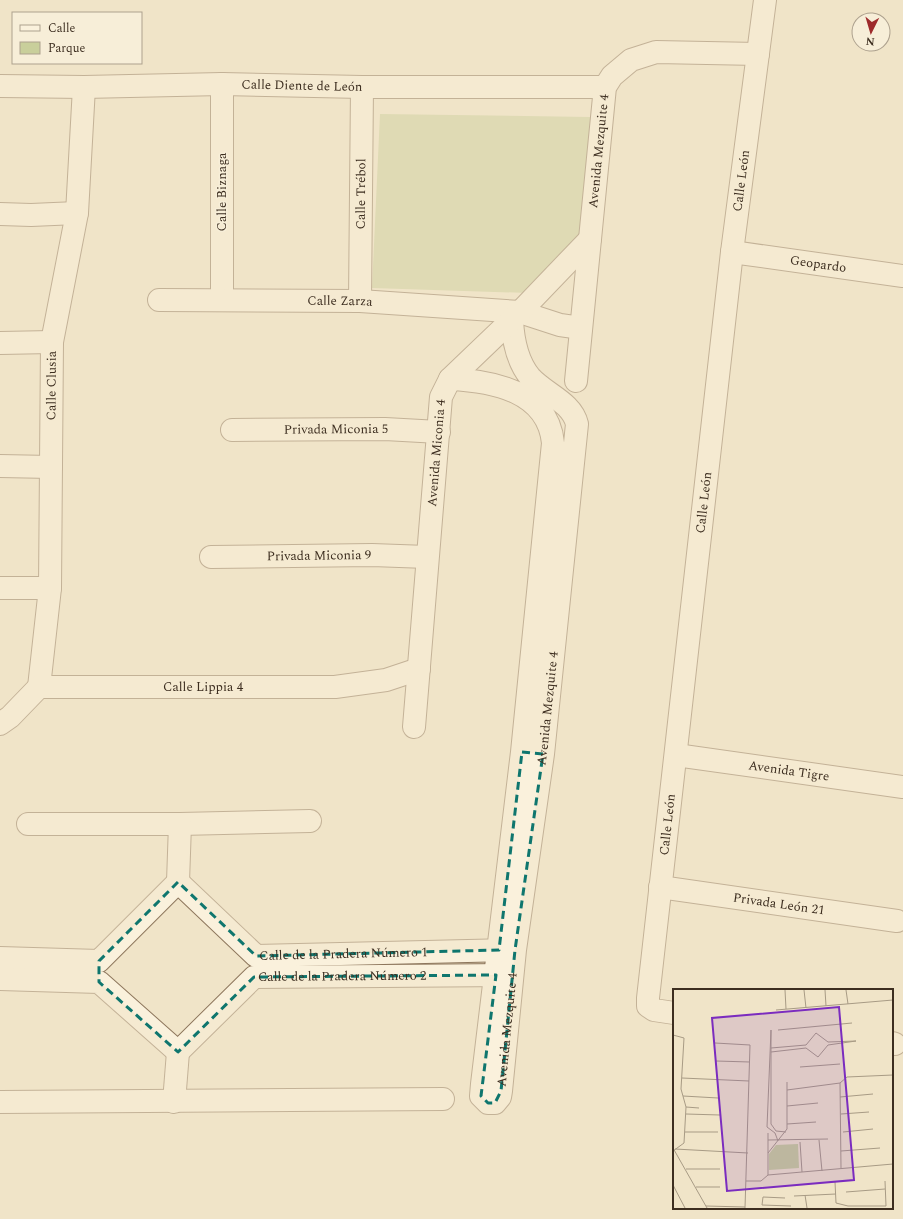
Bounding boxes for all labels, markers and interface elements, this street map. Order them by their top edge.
legend [12,12,142,64]
north arrow [851,12,891,52]
text: Calle [48,19,76,38]
text: N [865,33,875,50]
text: Parque [48,39,85,58]
street label: Calle Diente de León [241,74,363,97]
street label: Avenida Mezquite 4 [583,93,614,209]
street label: Calle León [727,148,755,213]
street label: Calle Biznaga [212,152,232,231]
street label: Calle Trébol [351,158,371,230]
street label: Geopardo [789,250,848,278]
street label: Calle Zarza [307,291,374,312]
street label: Calle Clusia [41,350,62,420]
street label: Avenida Miconia 4 [422,398,451,507]
street label: Privada Miconia 5 [284,419,388,440]
street label: Calle León [690,470,717,535]
street label: Privada Miconia 9 [267,545,372,566]
street label: Avenida Mezquite 4 [532,650,564,767]
street label: Calle Lippia 4 [163,677,244,697]
street label: Avenida Tigre [747,755,831,787]
street label: Calle León [654,792,681,856]
street label: Privada León 21 [732,888,826,920]
street label: Calle de la Pradera Número 1 [259,942,428,966]
street label: Calle de la Pradera Número 2 [258,966,427,987]
street label: Avenida Mezquite 4 [491,971,523,1088]
inset map [673,989,893,1209]

